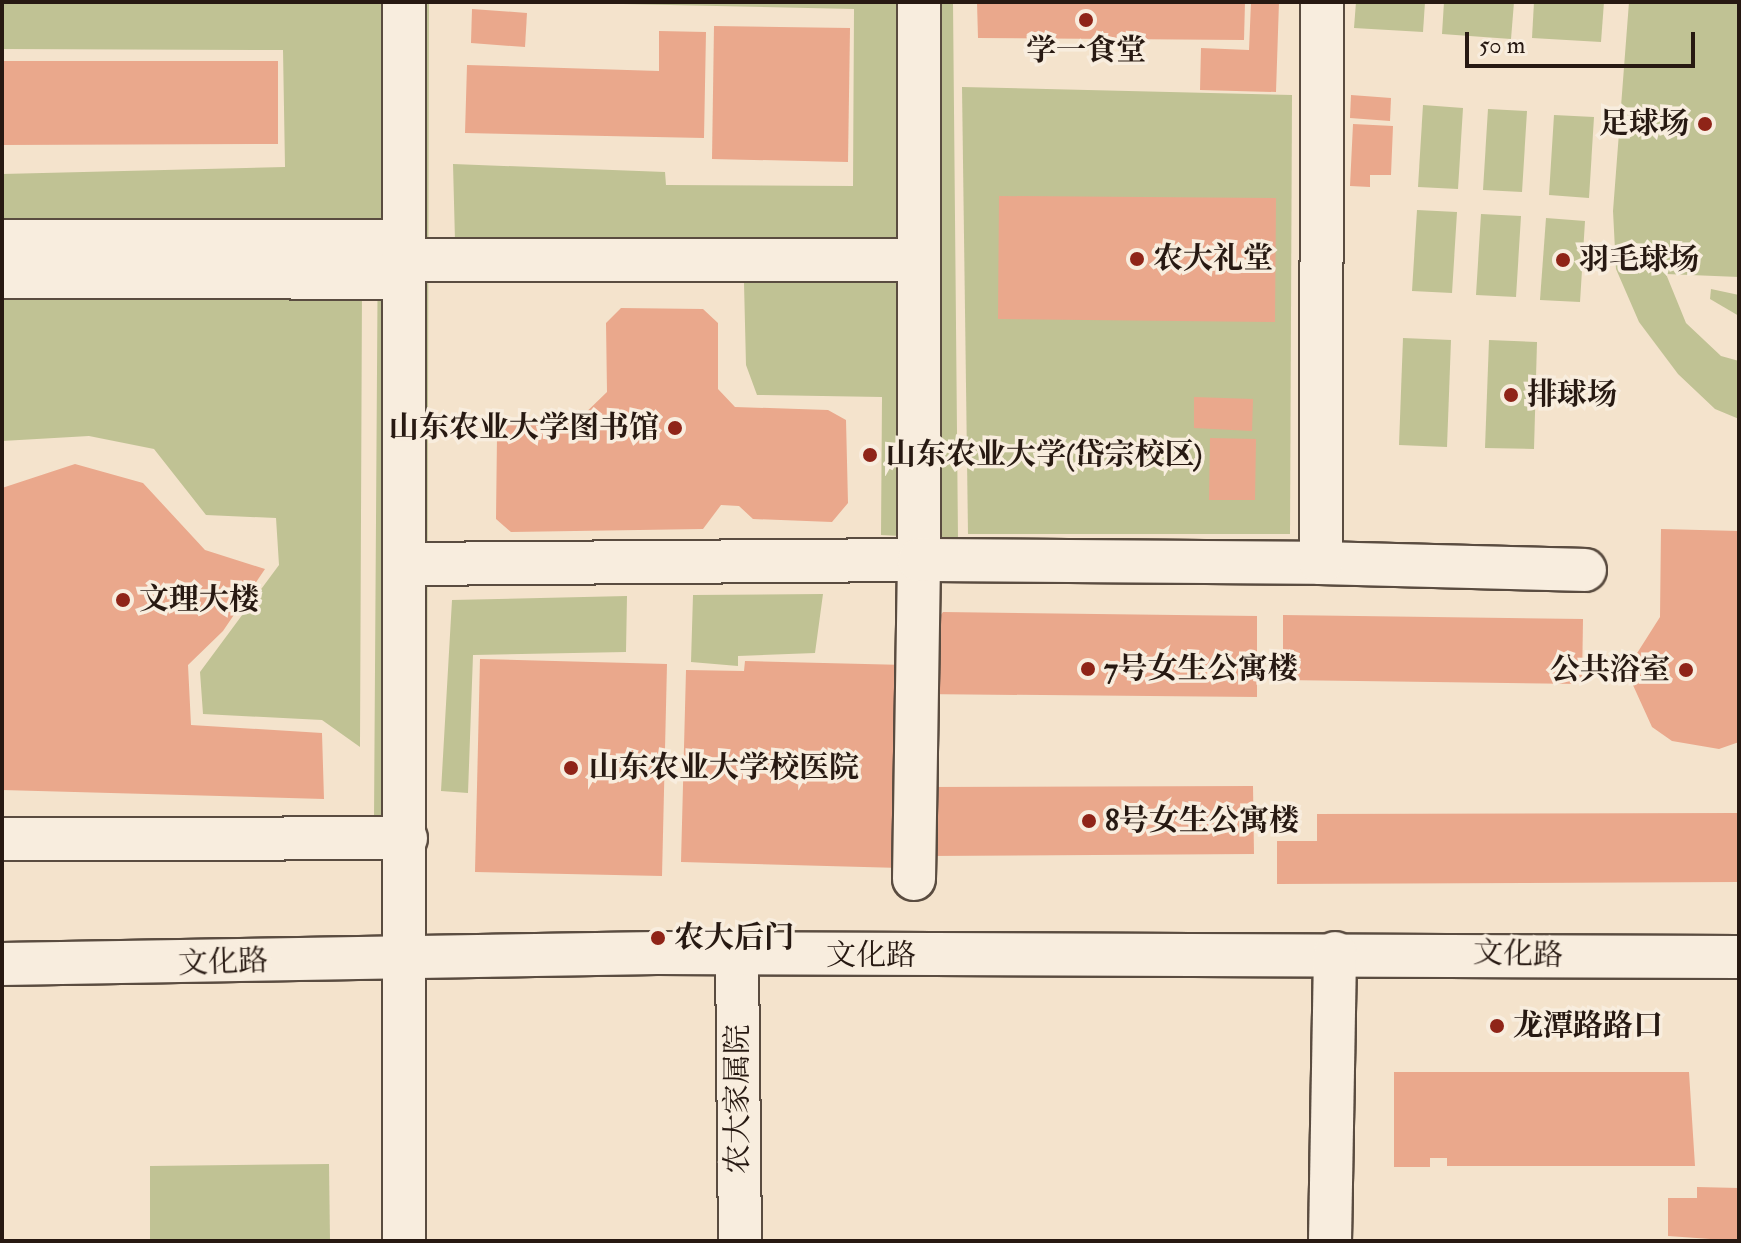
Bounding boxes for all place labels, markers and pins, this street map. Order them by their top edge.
marker: 学一食堂 [1077,11,1095,29]
place label: 学一食堂 [1026,33,1146,69]
place label: 足球场 [1599,106,1689,142]
marker: 足球场 [1696,115,1714,133]
place label: 农大礼堂 [1153,241,1273,277]
place label: 羽毛球场 [1579,242,1699,278]
marker: 农大礼堂 [1128,250,1146,268]
marker: 羽毛球场 [1554,251,1572,269]
place label: 排球场 [1527,377,1617,413]
marker: 排球场 [1502,386,1520,404]
place label: 山东农业大学图书馆 [389,410,659,446]
marker: 山东农业大学图书馆 [666,419,684,437]
place label: 山东农业大学(岱宗校区) [886,437,1202,473]
marker: 山东农业大学(岱宗校区) [861,446,879,464]
place label: 文理大楼 [139,582,259,618]
marker: 文理大楼 [114,591,132,609]
place label: 7号女生公寓楼 [1104,651,1298,687]
place label: 公共浴室 [1550,652,1670,688]
marker: 7号女生公寓楼 [1079,660,1097,678]
marker: 公共浴室 [1677,661,1695,679]
place label: 山东农业大学校医院 [589,750,859,786]
marker: 山东农业大学校医院 [560,757,582,779]
place label: 8号女生公寓楼 [1105,803,1299,839]
marker: 8号女生公寓楼 [1080,812,1098,830]
place label: 农大后门 [674,920,794,956]
marker: 农大后门 [649,929,667,947]
place label: 龙潭路路口 [1513,1008,1663,1044]
marker: 龙潭路路口 [1488,1017,1506,1035]

